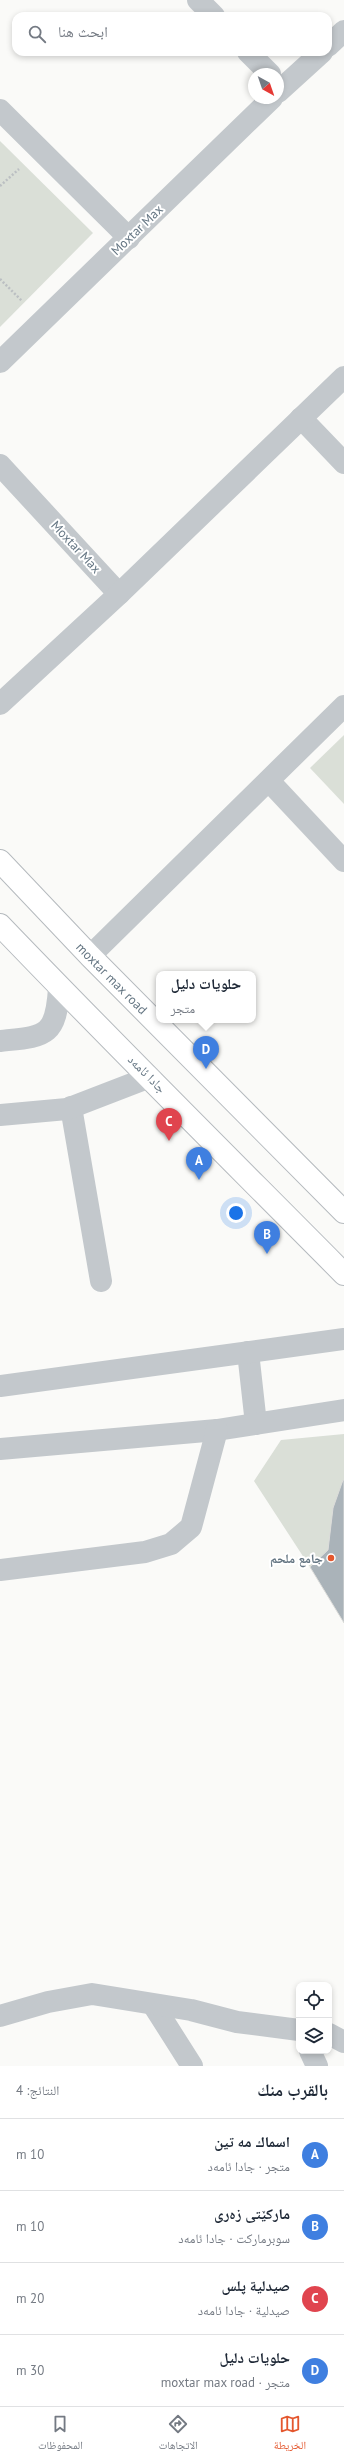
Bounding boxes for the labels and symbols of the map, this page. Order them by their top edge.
north arrow [248,68,284,104]
street label: Moxtar Max [107,201,167,259]
street label: Moxtar Max [47,517,105,577]
street label: moxtar max road [73,939,151,1018]
pin: D [193,1036,219,1069]
street label: جادا ئامەد [124,1051,170,1097]
pin: C [156,1108,182,1141]
pin: A [186,1147,212,1180]
your location [226,1203,246,1223]
pin: B [254,1221,280,1254]
place label: جامع ملحم [270,1550,323,1568]
marker: جامع ملحم [326,1553,336,1563]

